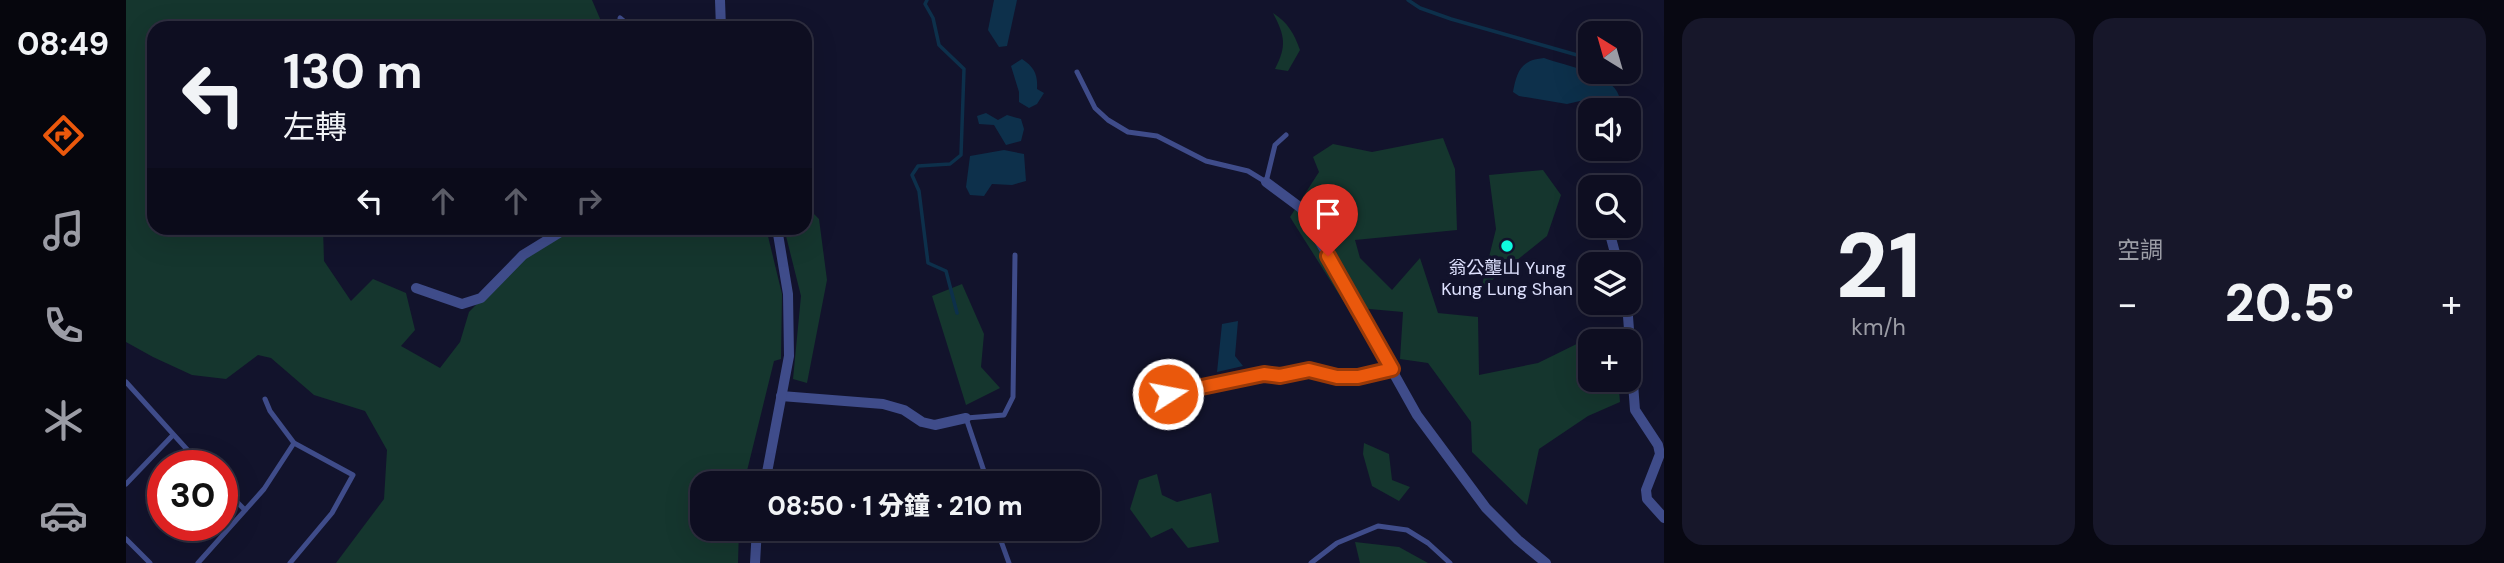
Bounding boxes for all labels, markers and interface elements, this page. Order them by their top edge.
north arrow [1578,21,1642,84]
map controls [1578,21,1641,392]
text: 08:49 [17,23,109,65]
text: 130 m [283,39,423,103]
icon: left [168,49,259,140]
button: sound [1578,98,1641,161]
text: 左轉 [283,106,347,148]
icon: directions [39,111,88,160]
button: search [1578,175,1641,238]
icon: left [351,182,389,220]
icon: ahead [424,182,462,220]
icon: ahead [497,182,535,220]
icon: right [570,182,608,220]
pin [1298,184,1358,256]
icon: arrive [1309,195,1347,233]
icon: music [39,206,88,255]
text: 21 [1836,207,1921,325]
text: 空調 [2117,235,2163,265]
marker: 翁公壟山 Yung Kung Lung Shan [1499,238,1515,254]
button: layers [1578,252,1641,315]
place label: 翁公壟山 Yung Kung Lung Shan [1441,256,1573,301]
text: 20.5° [2225,269,2354,337]
text: − [2117,279,2138,329]
text: + [2441,279,2462,329]
icon: phone [39,301,88,350]
text: km/h [1851,312,1906,342]
button: + [1578,329,1641,392]
position arrow [1131,357,1205,431]
icon: climate [39,396,88,445]
speed limit sign: 30 [147,450,238,541]
text: 08:50 · 1 分鐘 · 210 m [768,489,1022,523]
icon: car [39,491,88,540]

